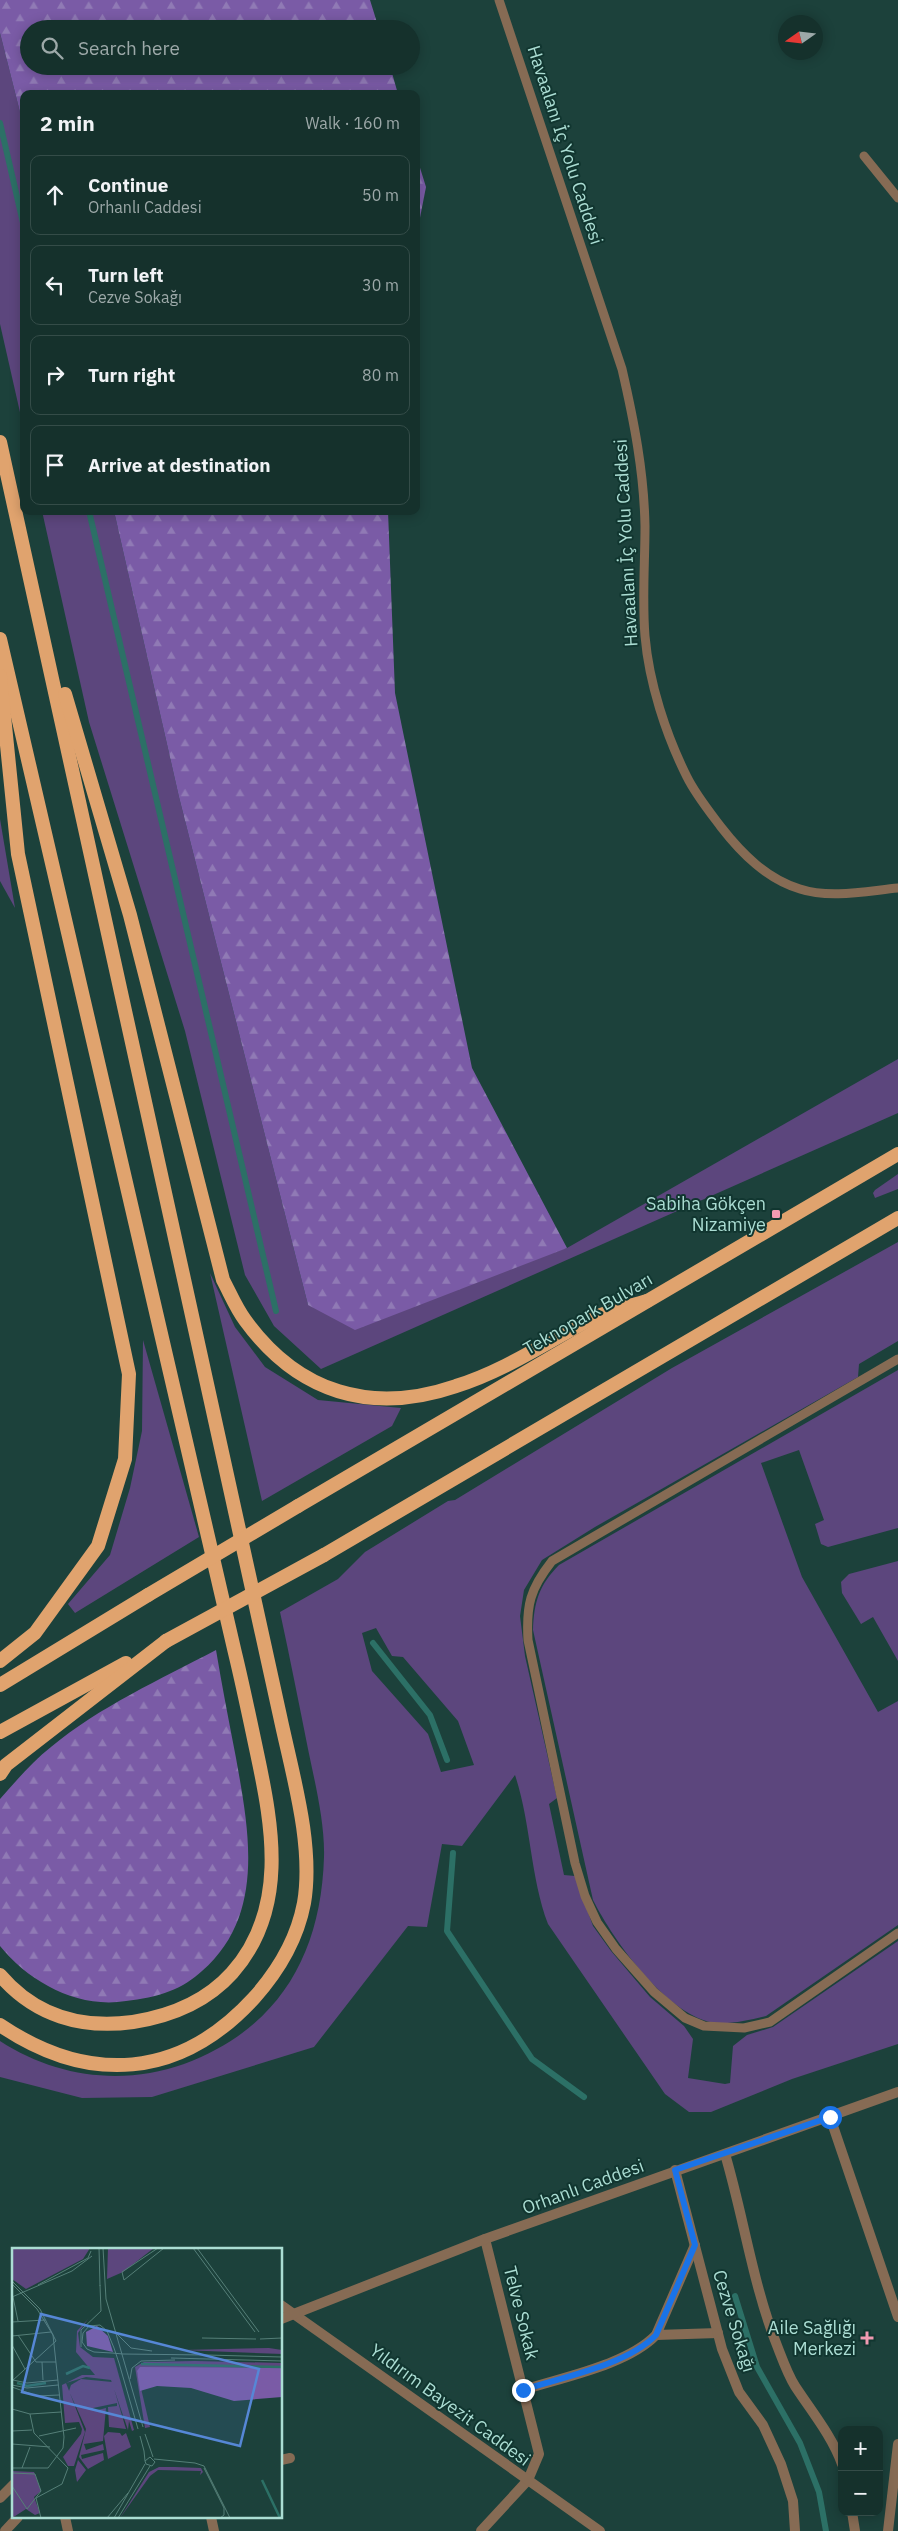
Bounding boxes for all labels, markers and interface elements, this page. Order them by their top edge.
north arrow [778,15,823,60]
search box [20,20,420,75]
icon: search [38,34,66,62]
text: Search here [78,36,180,60]
street label: Havaalanı İç Yolu Caddesi [522,42,609,247]
text: 2 min [40,109,95,137]
text: Walk · 160 m [305,113,400,133]
text: Continue [88,173,168,197]
icon: ahead [41,181,69,209]
text: 50 m [362,185,399,205]
text: Orhanlı Caddesi [88,197,202,217]
text: Turn left [88,263,164,287]
icon: left [41,271,69,299]
text: 30 m [362,275,399,295]
text: Cezve Sokağı [88,287,182,307]
icon: right [41,361,69,389]
text: Turn right [88,363,175,387]
text: 80 m [362,365,399,385]
street label: Havaalanı İç Yolu Caddesi [609,439,642,648]
icon: arrive [41,451,69,479]
text: Arrive at destination [88,453,271,477]
place label: Sabiha Gökçen Nizamiye [646,1192,766,1236]
marker: Sabiha Gökçen Nizamiye [770,1208,782,1220]
street label: Teknopark Bulvarı [519,1267,656,1360]
route start [819,2106,842,2129]
street label: Orhanlı Caddesi [519,2154,647,2219]
inset map [12,2248,282,2518]
street label: Telve Sokak [499,2264,544,2363]
street label: Cezve Sokağı [708,2267,761,2375]
place label: Aile Sağlığı Merkezi [768,2316,856,2360]
marker: Aile Sağlığı Merkezi [860,2331,874,2345]
street label: Yıldırım Bayezit Caddesi [365,2338,535,2471]
route end [512,2379,535,2402]
map controls [838,2426,883,2516]
button: + [838,2426,883,2471]
button: − [838,2471,883,2516]

